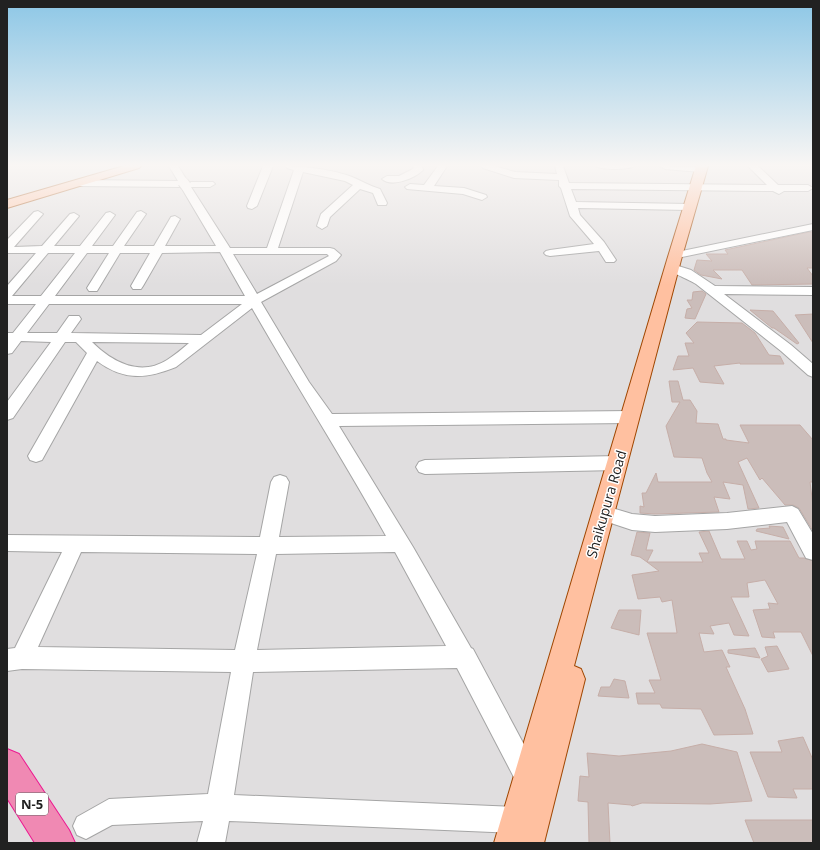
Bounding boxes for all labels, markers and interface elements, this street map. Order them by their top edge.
street label: Shaikupura Road [582,448,630,560]
road number: N-5 [16,793,48,815]

